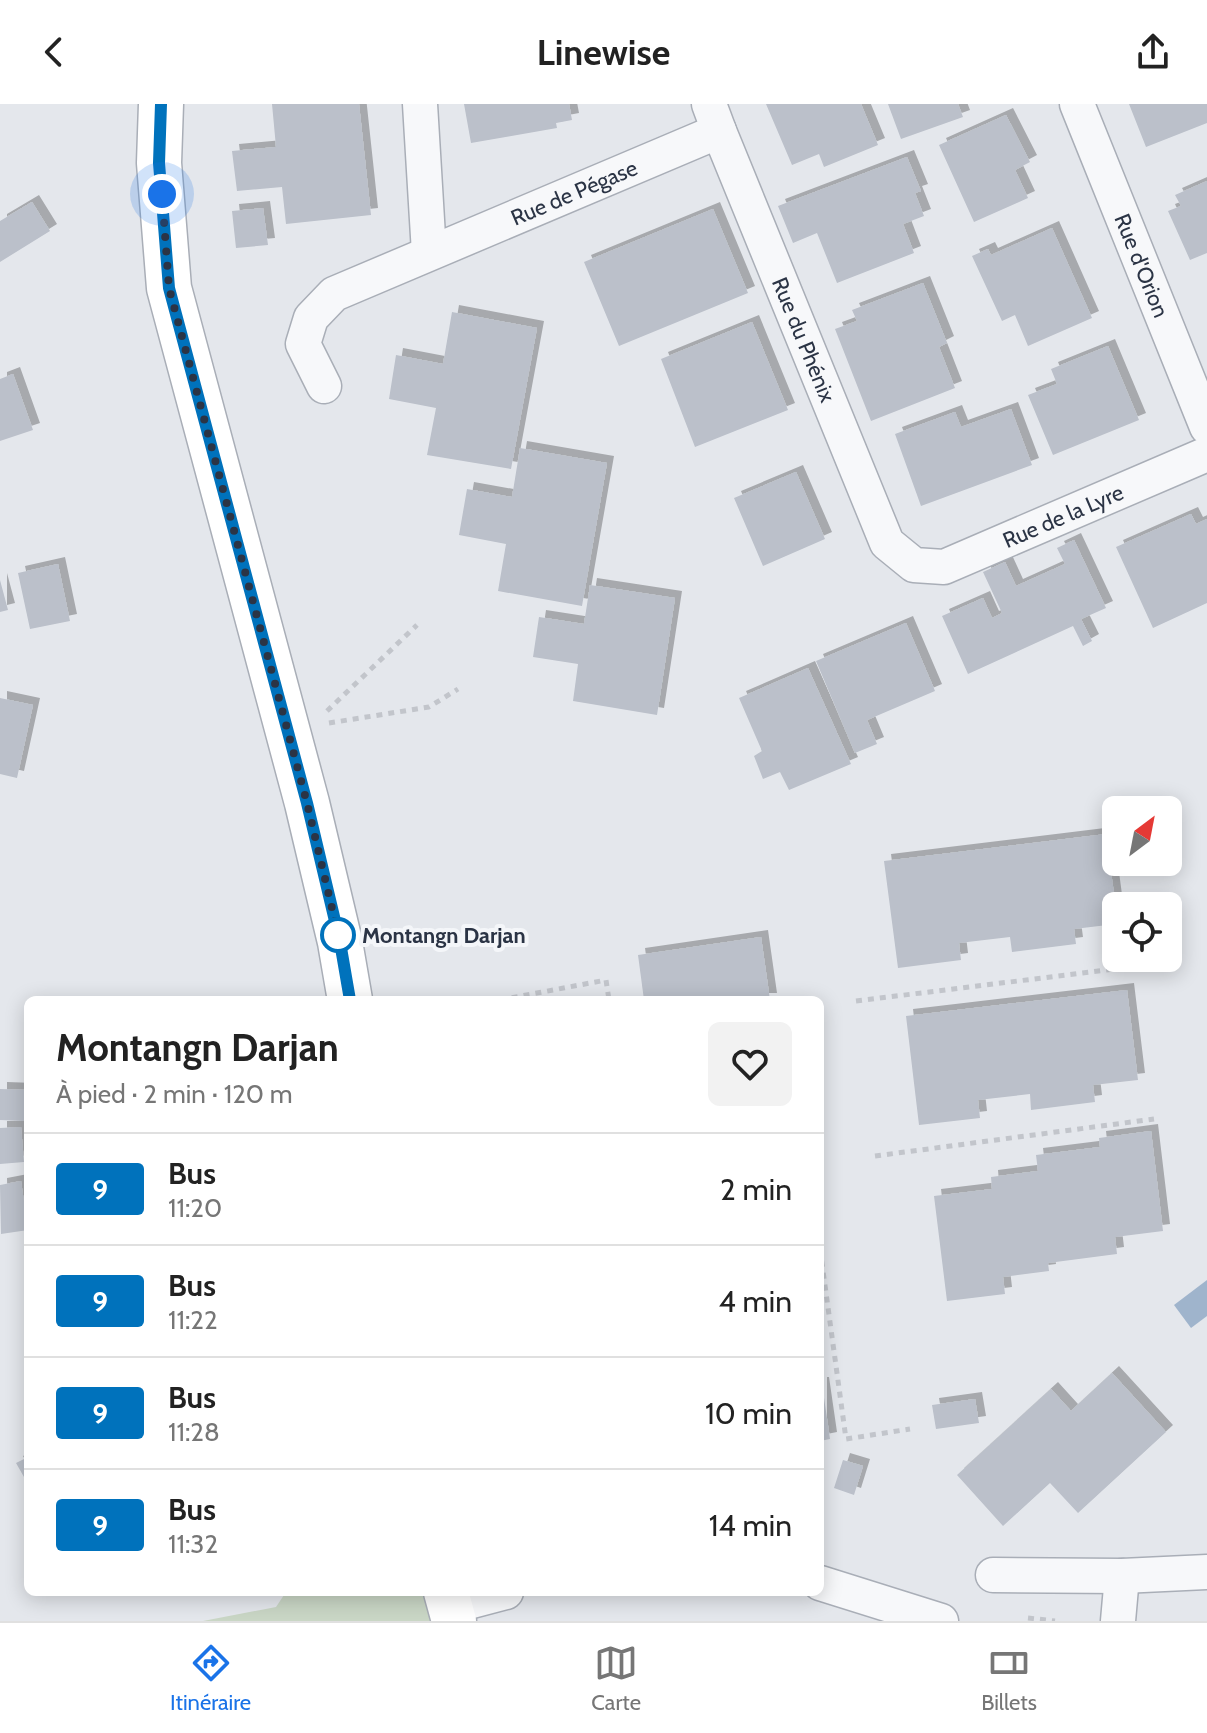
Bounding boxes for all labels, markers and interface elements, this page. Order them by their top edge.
icon: back [32,30,76,74]
text: Linewise [537,30,670,74]
icon: share [1131,30,1175,74]
street label: Rue de Pégase [507,154,641,231]
your location [142,174,182,214]
street label: Rue d'Orion [1109,210,1175,321]
street label: Rue du Phénix [767,273,842,407]
street label: Rue de la Lyre [999,478,1127,554]
north arrow [1102,796,1182,876]
map controls [1102,796,1182,972]
button: locate [1102,892,1182,972]
marker: Montangn Darjan [321,918,355,952]
place label: Montangn Darjan [362,922,526,949]
button: heart [708,1022,792,1106]
text: Montangn Darjan [56,1024,339,1071]
text: À pied · 2 min · 120 m [56,1078,293,1110]
text: Bus [168,1155,216,1192]
text: 2 min [720,1171,792,1208]
text: 9 [92,1172,108,1206]
text: 11:20 [168,1192,222,1224]
text: Bus [168,1267,216,1304]
text: 4 min [718,1283,792,1320]
text: 9 [92,1284,108,1318]
text: 11:22 [168,1304,218,1336]
text: Bus [168,1379,216,1416]
text: 10 min [705,1395,792,1432]
text: 9 [92,1396,108,1430]
text: 11:28 [168,1416,220,1448]
text: Bus [168,1491,216,1528]
text: 14 min [709,1507,792,1544]
text: 9 [92,1508,108,1542]
text: 11:32 [168,1528,218,1560]
tab: Itinéraire [170,1641,251,1716]
tab: Carte [591,1641,641,1716]
tab: Billets [981,1641,1037,1716]

